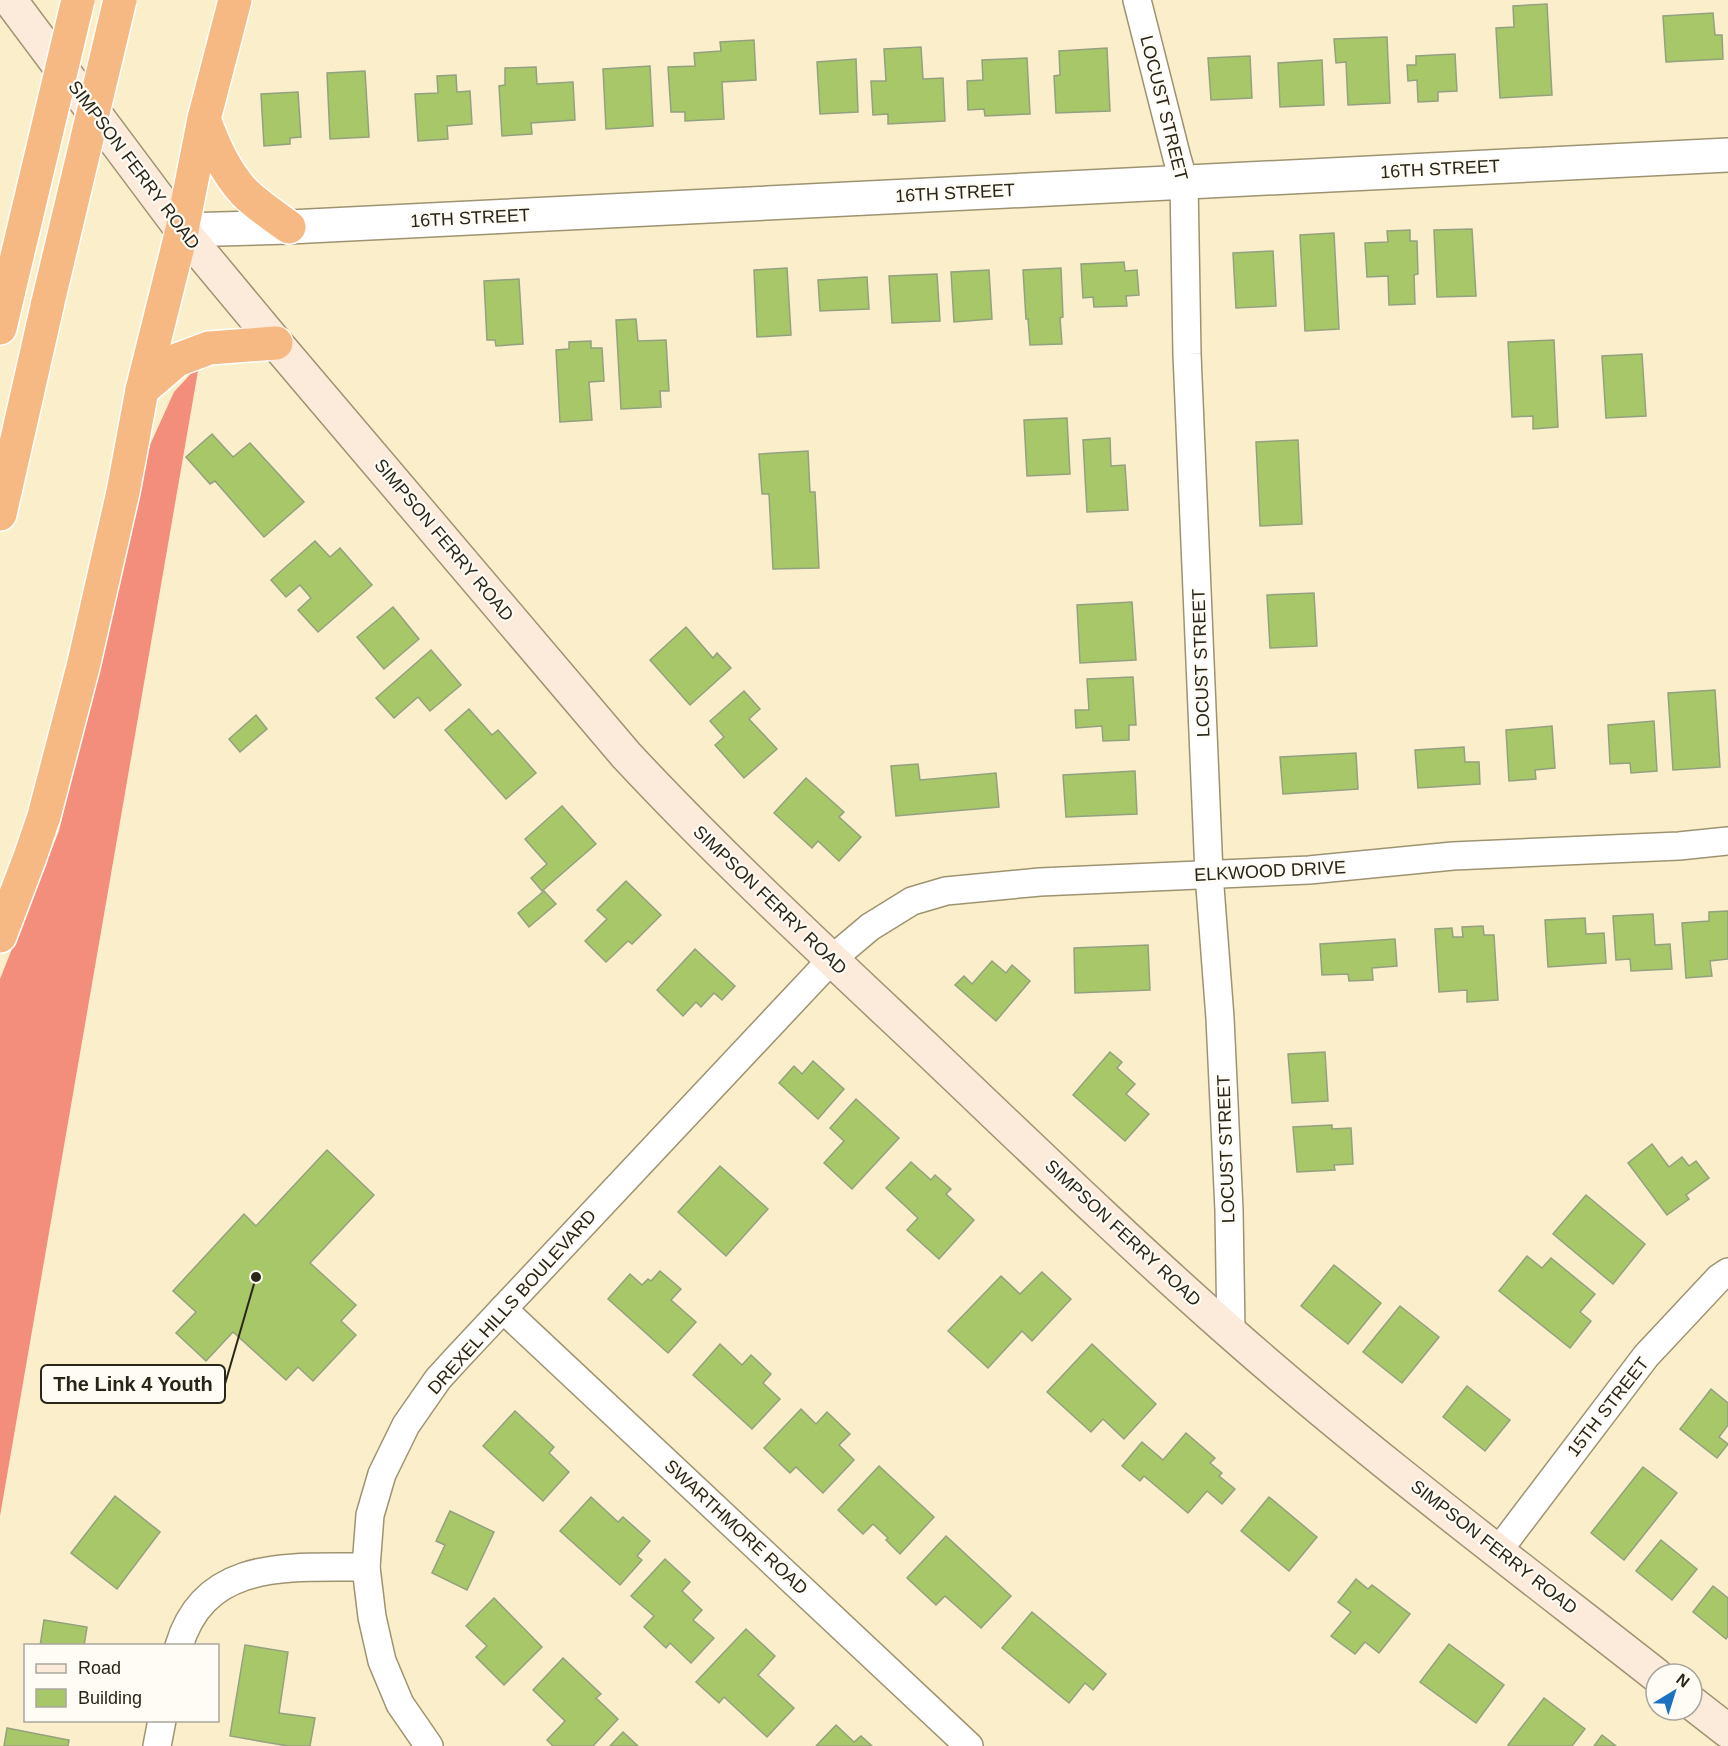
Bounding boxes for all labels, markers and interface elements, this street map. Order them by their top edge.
street label: LOCUST STREET [1136,33,1192,183]
street label: SIMPSON FERRY ROAD [64,77,204,253]
street label: 16TH STREET [1380,156,1500,182]
street label: 16TH STREET [895,180,1015,206]
street label: 16TH STREET [410,205,530,231]
street label: SIMPSON FERRY ROAD [370,455,518,625]
street label: LOCUST STREET [1188,588,1214,738]
street label: SIMPSON FERRY ROAD [689,821,851,979]
street label: ELKWOOD DRIVE [1194,857,1346,885]
street label: LOCUST STREET [1213,1074,1239,1224]
street label: SIMPSON FERRY ROAD [1041,1156,1205,1310]
street label: DREXEL HILLS BOULEVARD [424,1206,600,1398]
street label: 15TH STREET [1563,1354,1653,1460]
callout: The Link 4 Youth [41,1365,225,1403]
text: The Link 4 Youth [53,1373,213,1395]
street label: SWARTHMORE ROAD [660,1456,812,1598]
street label: SIMPSON FERRY ROAD [1407,1476,1581,1618]
legend [24,1644,219,1722]
text: Road [78,1658,121,1678]
north arrow [1644,1662,1704,1722]
text: N [1673,1670,1693,1691]
text: Building [78,1688,142,1708]

